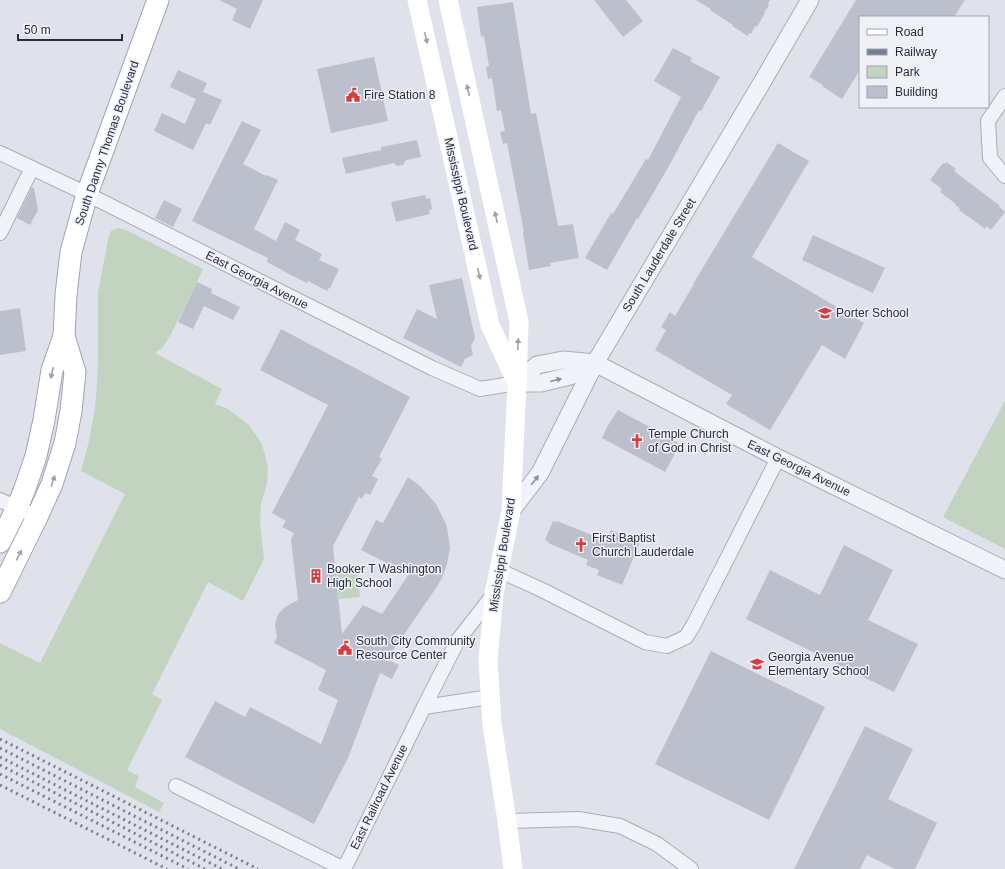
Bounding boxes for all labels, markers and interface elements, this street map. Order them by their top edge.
scale bar [18,16,122,42]
legend [859,16,989,108]
text: 50 m [24,23,51,37]
text: Road [895,25,924,39]
one-way arrow [423,32,429,44]
text: Railway [895,45,937,59]
street label: South Danny Thomas Boulevard [72,59,142,227]
text: Park [895,65,921,79]
one-way arrow [464,84,470,96]
text: Building [895,85,938,99]
public building icon: Fire Station 8 [345,87,361,103]
place label: Fire Station 8 [364,88,436,102]
street label: Mississippi Boulevard [441,136,481,252]
street label: South Lauderdale Street [619,195,699,314]
one-way arrow [492,211,498,223]
street label: East Georgia Avenue [203,248,311,312]
one-way arrow [476,268,482,280]
school or university icon: Porter School [817,305,833,321]
place label: Porter School [836,306,909,320]
one-way arrow [515,338,522,350]
one-way arrow [48,367,54,380]
one-way arrow [550,376,562,382]
place label: Temple Church of God in Christ [648,427,732,455]
church icon: Temple Church of God in Christ [629,433,645,449]
street label: East Georgia Avenue [745,437,853,499]
one-way arrow [50,475,56,487]
one-way arrow [530,475,539,486]
street label: Mississippi Boulevard [486,497,518,613]
place label: First Baptist Church Lauderdale [592,531,694,559]
church icon: First Baptist Church Lauderdale [573,537,589,553]
one-way arrow [16,549,22,560]
place label: Booker T Washington High School [327,562,442,590]
building icon: Booker T Washington High School [308,568,324,584]
place label: South City Community Resource Center [356,634,475,662]
public building icon: South City Community Resource Center [337,640,353,656]
place label: Georgia Avenue Elementary School [768,650,869,678]
school or university icon: Georgia Avenue Elementary School [749,656,765,672]
street label: East Railroad Avenue [347,742,411,852]

